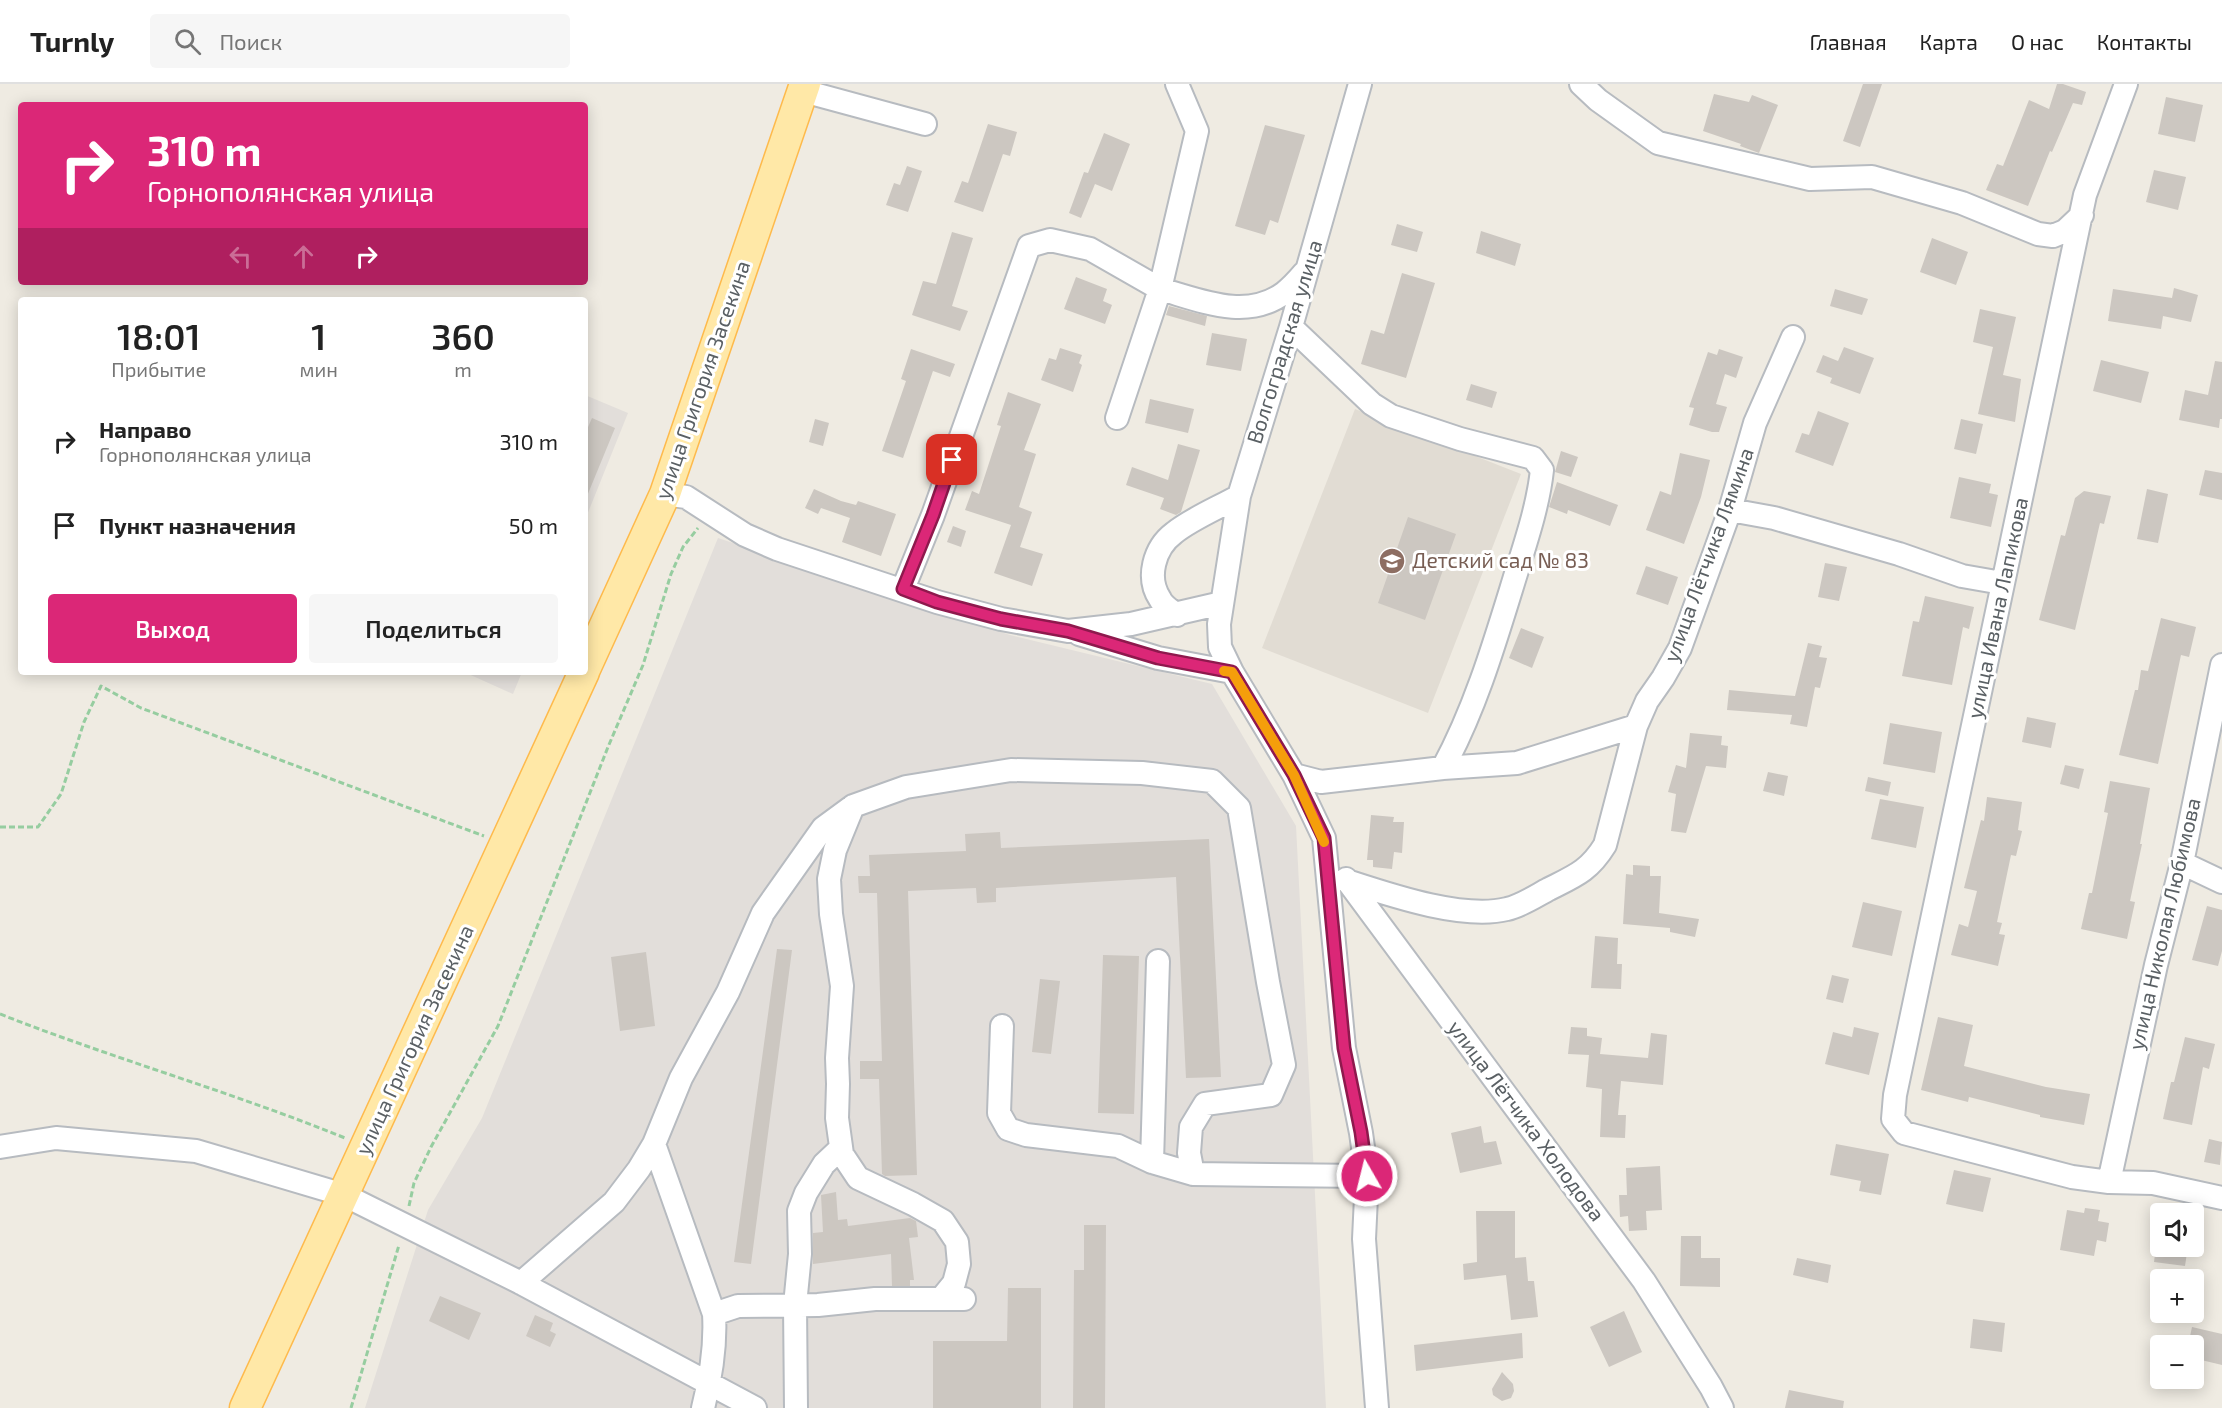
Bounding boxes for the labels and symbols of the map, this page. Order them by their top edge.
street label: Волгоградская улица [1241,237,1327,447]
street label: улица Григория Засекина [649,257,755,503]
pin [926,434,977,485]
street label: улица Лётчика Лямина [1657,444,1759,665]
street label: улица Ивана Лапикова [1961,495,2033,721]
school or university icon: Детский сад № 83 [1377,546,1407,576]
place label: Детский сад № 83 [1412,547,1589,572]
street label: улица Николая Любимова [2122,795,2206,1052]
street label: улица Григория Засекина [349,920,479,1159]
street label: улица Лётчика Холодова [1443,1015,1611,1226]
position arrow [1335,1144,1399,1208]

